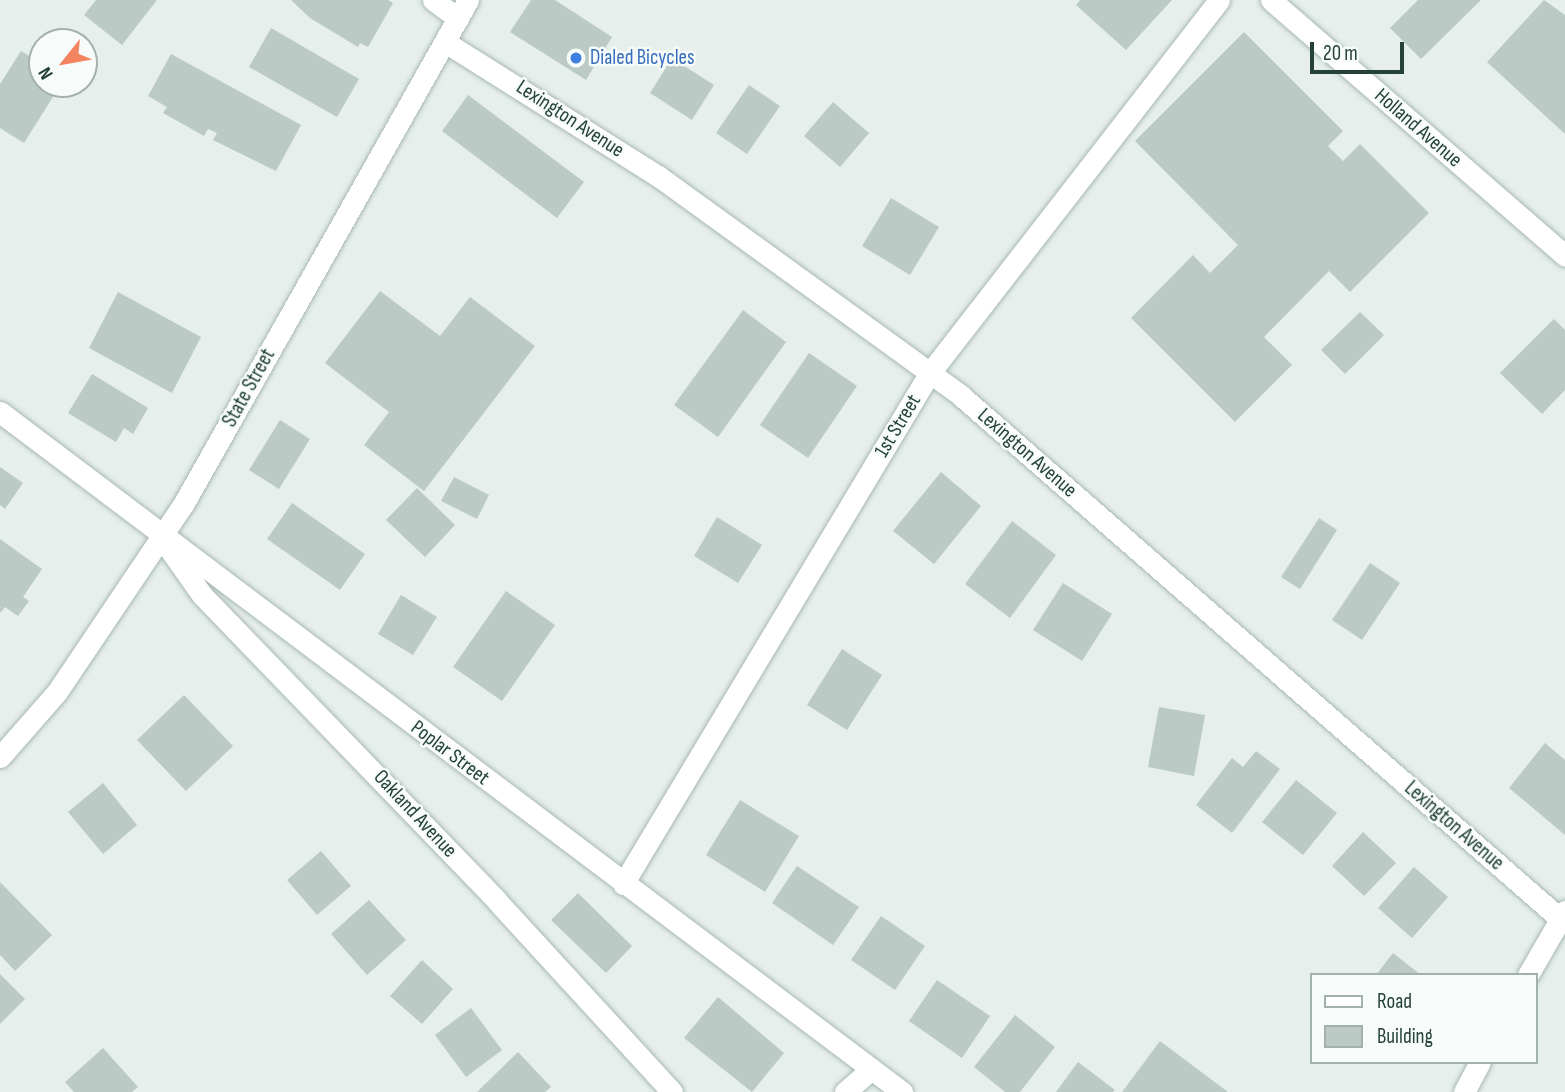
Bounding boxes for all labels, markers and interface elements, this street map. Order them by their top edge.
north arrow [28,28,98,98]
scale bar [1313,28,1408,72]
text: 20 m [1323,41,1358,66]
place label: Dialed Bicycles [590,45,695,71]
marker: Dialed Bicycles [568,50,584,66]
text: N [34,63,59,83]
street label: Lexington Avenue [511,75,629,163]
street label: Holland Avenue [1369,83,1467,173]
street label: State Street [217,344,281,432]
street label: 1st Street [869,390,927,462]
street label: Lexington Avenue [972,403,1082,503]
street label: Poplar Street [406,715,494,791]
street label: Oakland Avenue [368,765,462,863]
street label: Lexington Avenue [1399,776,1509,876]
legend [1310,973,1537,1064]
text: Road [1377,989,1412,1014]
text: Building [1377,1024,1433,1049]

